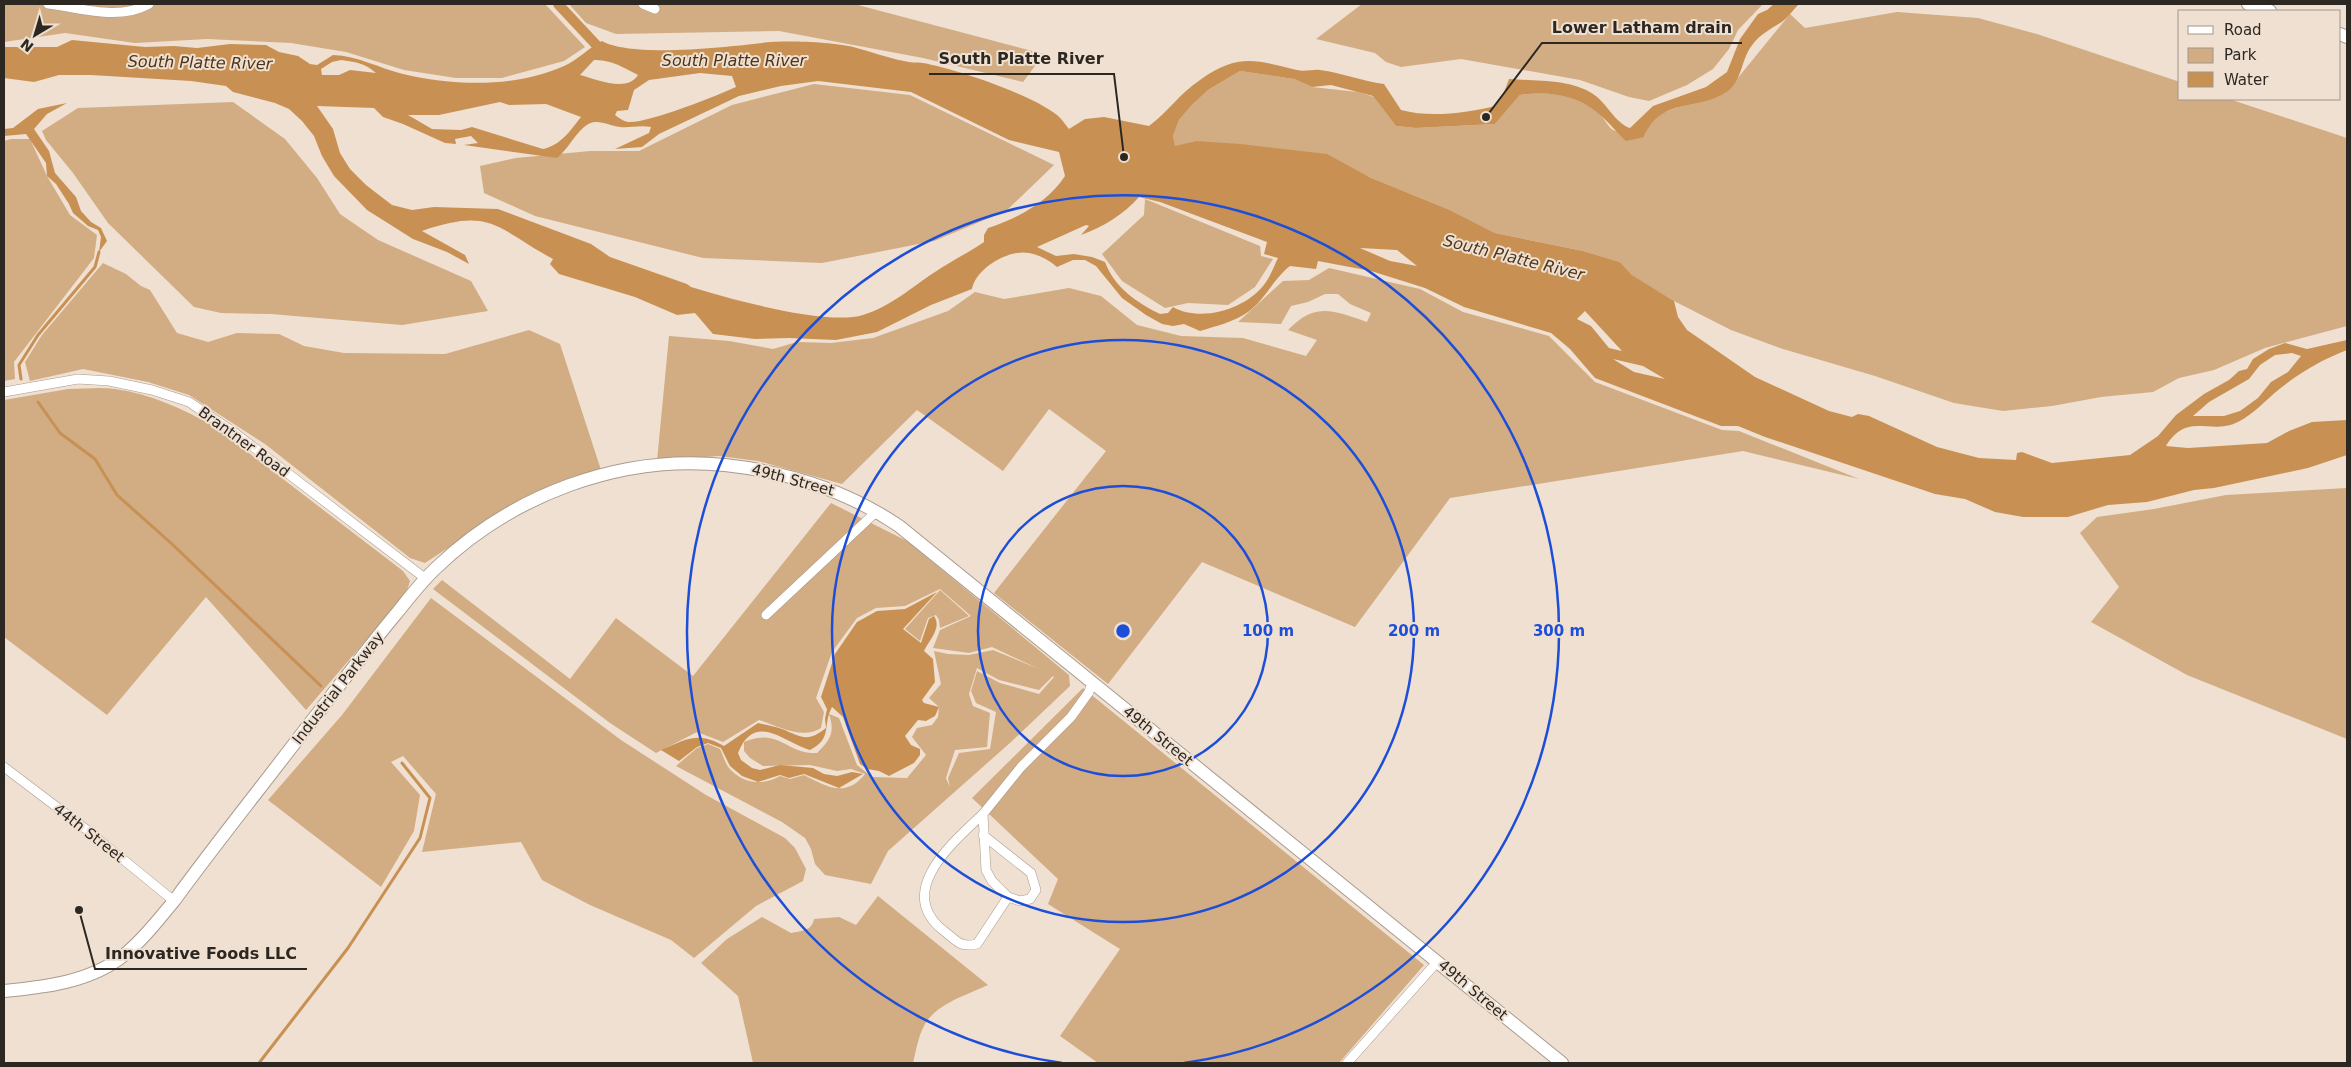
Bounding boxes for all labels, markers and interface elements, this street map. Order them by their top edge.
north arrow [10,10,60,60]
legend [2178,10,2341,100]
callout: Lower Latham drain [1542,12,1742,43]
text: Lower Latham drain [1552,18,1732,37]
text: Road [2224,21,2262,39]
text: N [17,35,37,55]
callout: South Platte River [929,43,1114,74]
text: Park [2224,46,2257,64]
text: South Platte River [938,49,1104,68]
water label: South Platte River [662,51,808,70]
water label: South Platte River [128,52,274,73]
text: Water [2224,71,2269,89]
water label: South Platte River [1442,231,1588,285]
street label: Brantner Road [195,403,293,481]
street label: 49th Street [750,460,836,500]
centre of rings [1114,622,1132,640]
text: 100 m [1242,622,1294,640]
text: 200 m [1388,622,1440,640]
text: 300 m [1533,622,1585,640]
street label: Industrial Parkway [288,628,388,748]
street label: 49th Street [1119,702,1197,770]
street label: 44th Street [50,800,128,866]
callout: Innovative Foods LLC [95,938,307,969]
text: Innovative Foods LLC [105,944,297,963]
street label: 49th Street [1435,956,1511,1024]

